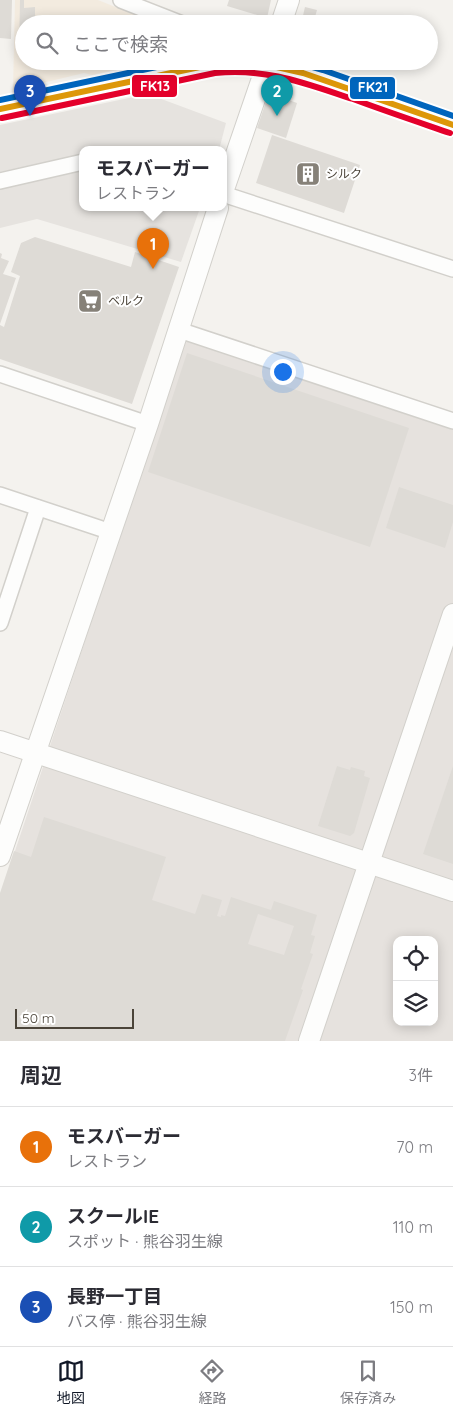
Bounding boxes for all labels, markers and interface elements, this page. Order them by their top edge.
search box [15,15,438,70]
icon: search [33,29,61,57]
text: ここで検索 [73,32,168,56]
line badge: FK13 [131,74,178,98]
pin: 3 [14,75,46,116]
pin: 2 [261,75,293,116]
line badge: FK21 [349,76,396,100]
text: FK13 [140,77,170,95]
text: FK21 [358,78,388,96]
popup [79,146,227,211]
text: モスバーガー [96,156,210,180]
building icon: シルク [295,161,321,187]
place label: シルク [326,166,362,181]
text: レストラン [96,183,176,203]
pin: 1 [137,228,169,269]
supermarket icon: ベルク [77,288,103,314]
place label: ベルク [108,293,144,308]
your location [270,359,296,385]
map controls [393,936,438,1026]
button: locate [393,936,438,981]
button: layers [393,981,438,1026]
scale bar [15,1006,134,1029]
text: 50 m [22,1009,55,1027]
text: 周辺 [20,1062,62,1088]
text: 3件 [409,1065,433,1085]
text: モスバーガー [67,1124,181,1148]
text: 1 [33,1137,39,1157]
text: 70 m [396,1137,433,1157]
text: レストラン [67,1151,147,1171]
text: スクールIE [67,1204,159,1228]
text: 2 [31,1217,41,1237]
text: 110 m [393,1217,433,1237]
text: スポット · 熊谷羽生線 [67,1231,223,1251]
text: 長野一丁目 [67,1284,162,1308]
text: 3 [32,1297,40,1317]
text: 150 m [390,1297,433,1317]
text: バス停 · 熊谷羽生線 [67,1311,207,1331]
tab: 地図 [57,1357,85,1407]
tab: 経路 [198,1357,226,1407]
tab: 保存済み [340,1357,396,1407]

